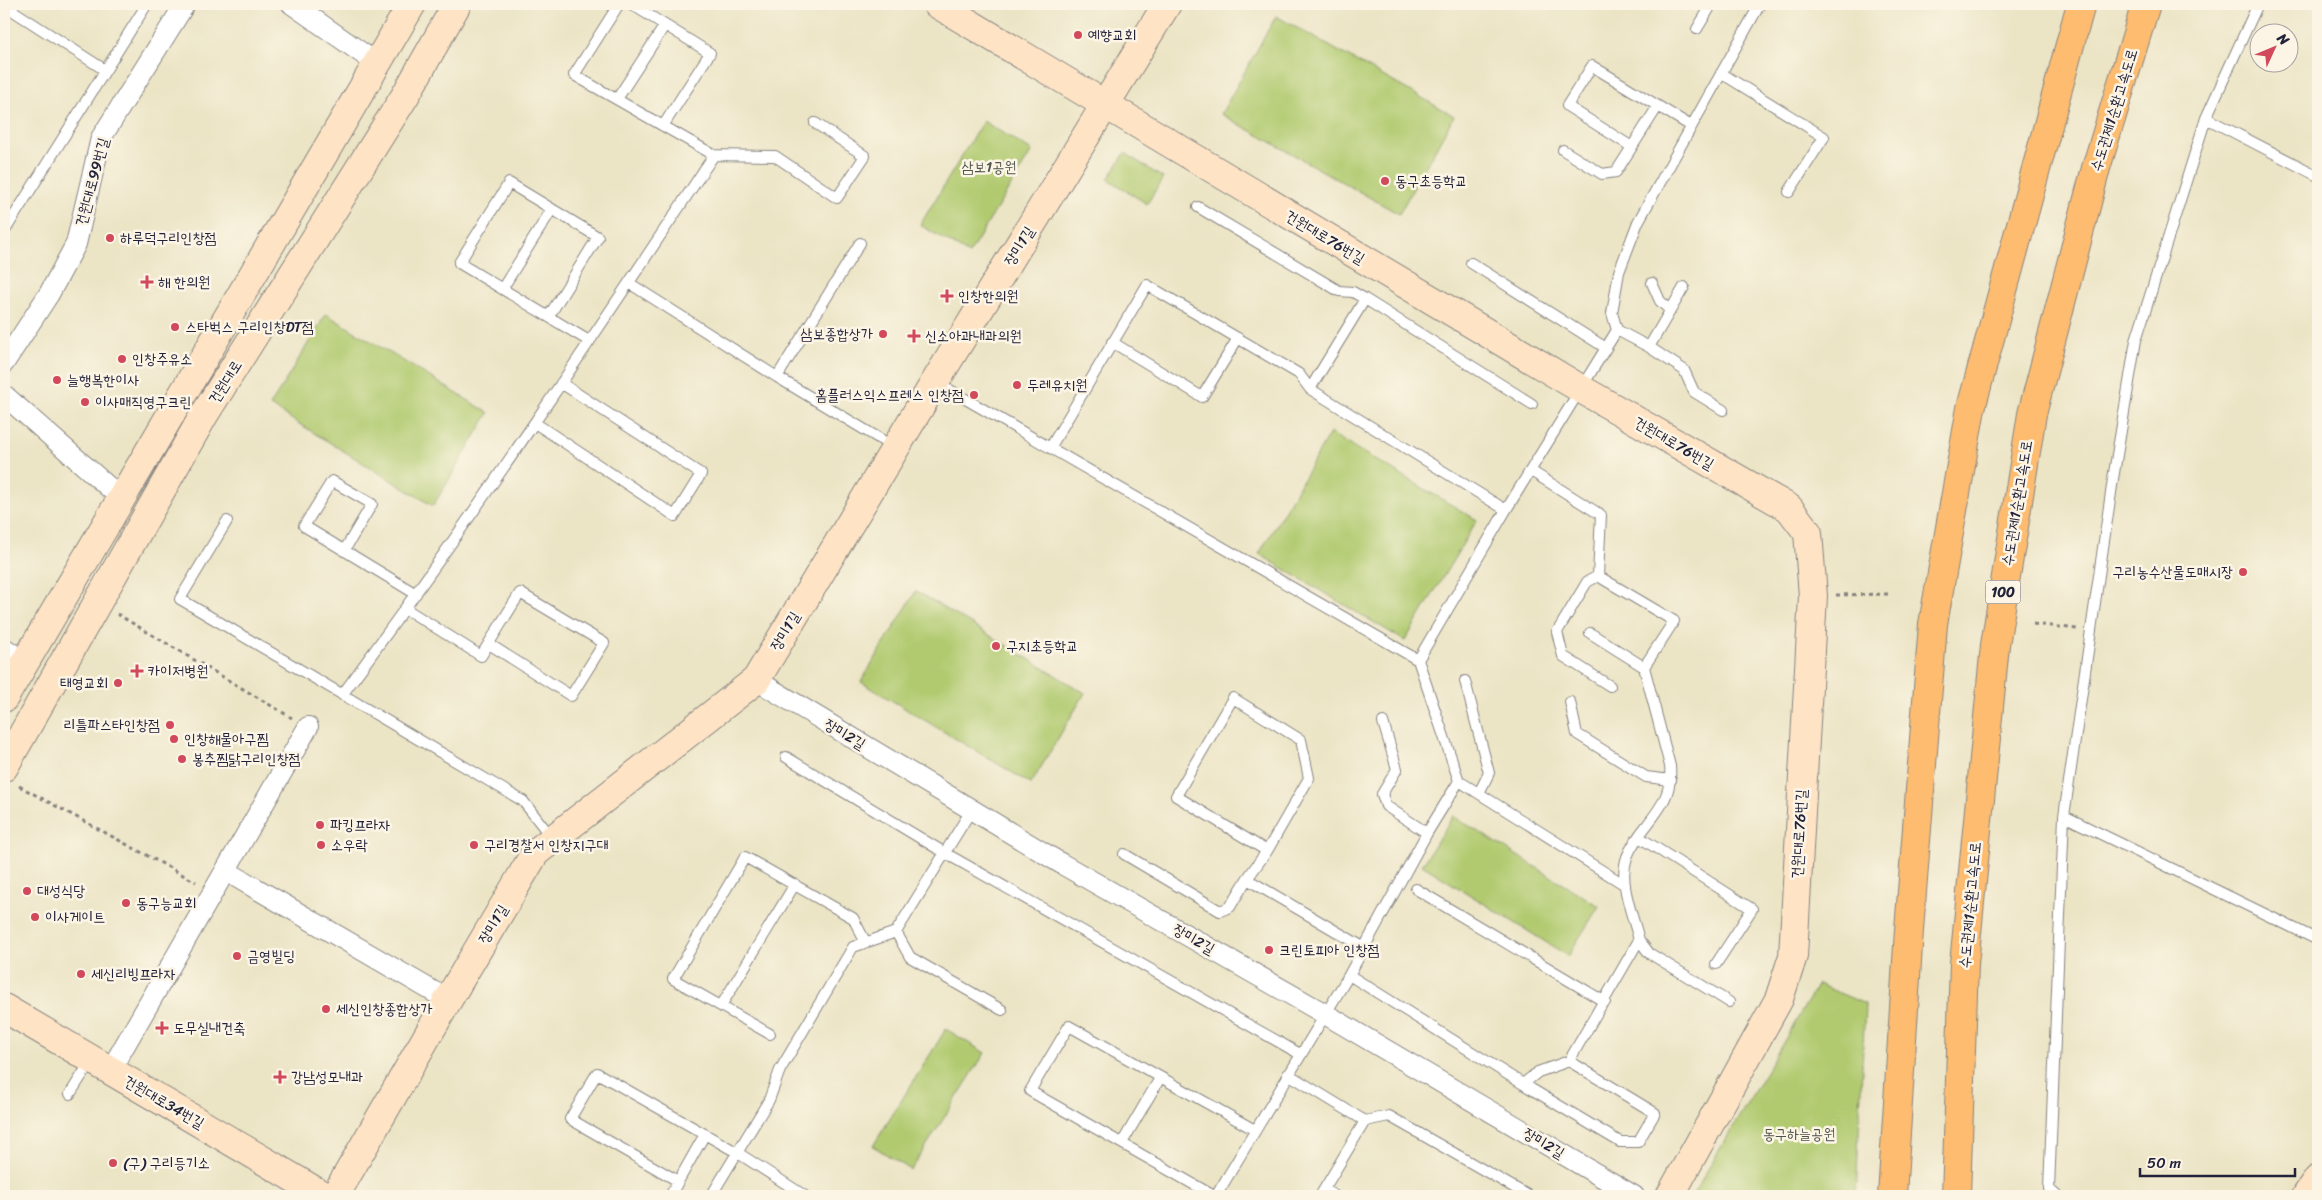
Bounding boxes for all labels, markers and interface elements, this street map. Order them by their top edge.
place label: 예향교회 [1088,22,1136,48]
north arrow [2250,22,2300,72]
text: N [2270,26,2296,52]
marker: 예향교회 [1072,29,1084,41]
street label: 수도권제1순환고속도로 [2083,45,2145,175]
street label: 건원대로99번길 [68,135,116,229]
park label: 삼보1공원 [962,154,1016,180]
place label: 동구초등학교 [1395,168,1467,194]
marker: 동구초등학교 [1379,175,1391,187]
street label: 건원대로76번길 [1280,203,1370,271]
street label: 장미1길 [997,221,1041,271]
place label: 하루덕구리인창점 [120,225,217,251]
marker: 하루덕구리인창점 [104,232,116,244]
place label: 해 한의원 [158,269,210,295]
marker: 해 한의원 [140,275,154,289]
place label: 인창한의원 [958,283,1018,309]
marker: 인창한의원 [940,289,954,303]
place label: 스타벅스 구리인창DT점 [185,314,314,340]
marker: 스타벅스 구리인창DT점 [169,321,181,333]
place label: 삼보종합상가 [801,321,873,347]
place label: 신소아과내과의원 [925,323,1022,349]
marker: 삼보종합상가 [877,328,889,340]
marker: 신소아과내과의원 [907,329,921,343]
place label: 인창주유소 [132,346,192,372]
marker: 인창주유소 [116,353,128,365]
street label: 건원대로 [201,355,249,409]
place label: 늘행복한이사 [67,367,139,393]
place label: 두레유치원 [1027,372,1087,398]
marker: 늘행복한이사 [51,374,63,386]
marker: 두레유치원 [1011,379,1023,391]
place label: 홈플러스익스프레스 인창점 [815,382,964,408]
place label: 이사매직영구크린 [95,389,192,415]
marker: 홈플러스익스프레스 인창점 [968,389,980,401]
marker: 이사매직영구크린 [79,396,91,408]
street label: 건원대로76번길 [1629,409,1719,477]
street label: 수도권제1순환고속도로 [1994,438,2040,568]
place label: 구리농수산물도매시장 [2112,559,2233,585]
marker: 구리농수산물도매시장 [2237,566,2249,578]
road number: 100 [1986,580,2020,604]
street label: 장미1길 [763,606,807,656]
place label: 구지초등학교 [1006,633,1078,659]
marker: 구지초등학교 [990,640,1002,652]
place label: 카이저병원 [148,658,208,684]
marker: 카이저병원 [130,664,144,678]
place label: 태영교회 [60,670,108,696]
marker: 태영교회 [112,677,124,689]
street label: 장미2길 [819,711,871,757]
place label: 리틀파스타인창점 [63,712,160,738]
marker: 리틀파스타인창점 [164,719,176,731]
place label: 인창해물아구찜 [184,726,269,752]
marker: 인창해물아구찜 [168,733,180,745]
place label: 봉추찜닭구리인창점 [192,746,301,772]
marker: 봉추찜닭구리인창점 [176,753,188,765]
street label: 건원대로76번길 [1784,789,1814,879]
place label: 파킹프라자 [330,812,390,838]
marker: 파킹프라자 [314,819,326,831]
place label: 소우락 [331,832,368,858]
place label: 구리경찰서 인창지구대 [484,832,609,858]
marker: 소우락 [315,839,327,851]
marker: 구리경찰서 인창지구대 [468,839,480,851]
street label: 수도권제1순환고속도로 [1952,841,1988,969]
place label: 대성식당 [37,878,85,904]
marker: 대성식당 [21,885,33,897]
place label: 동구능교회 [136,890,196,916]
marker: 동구능교회 [120,897,132,909]
street label: 장미1길 [471,899,515,949]
place label: 이사게이트 [45,904,105,930]
marker: 이사게이트 [29,911,41,923]
street label: 장미2길 [1168,917,1220,961]
place label: 크린토피아 인창점 [1279,937,1379,963]
place label: 금영빌딩 [247,943,295,969]
marker: 크린토피아 인창점 [1263,944,1275,956]
marker: 금영빌딩 [231,950,243,962]
place label: 세신리빙프라자 [91,961,176,987]
marker: 세신리빙프라자 [75,968,87,980]
place label: 세신인창종합상가 [336,996,433,1022]
marker: 세신인창종합상가 [320,1003,332,1015]
place label: 도무실내건축 [173,1015,245,1041]
marker: 도무실내건축 [155,1021,169,1035]
place label: 강남성모내과 [291,1064,363,1090]
street label: 건원대로34번길 [119,1068,209,1136]
marker: 강남성모내과 [273,1070,287,1084]
street label: 장미2길 [1518,1120,1570,1166]
park label: 동구하늘공원 [1763,1121,1835,1147]
scale bar [2140,1145,2294,1177]
place label: (구) 구리등기소 [123,1150,210,1176]
text: 50 m [2147,1150,2182,1176]
marker: (구) 구리등기소 [107,1157,119,1169]

